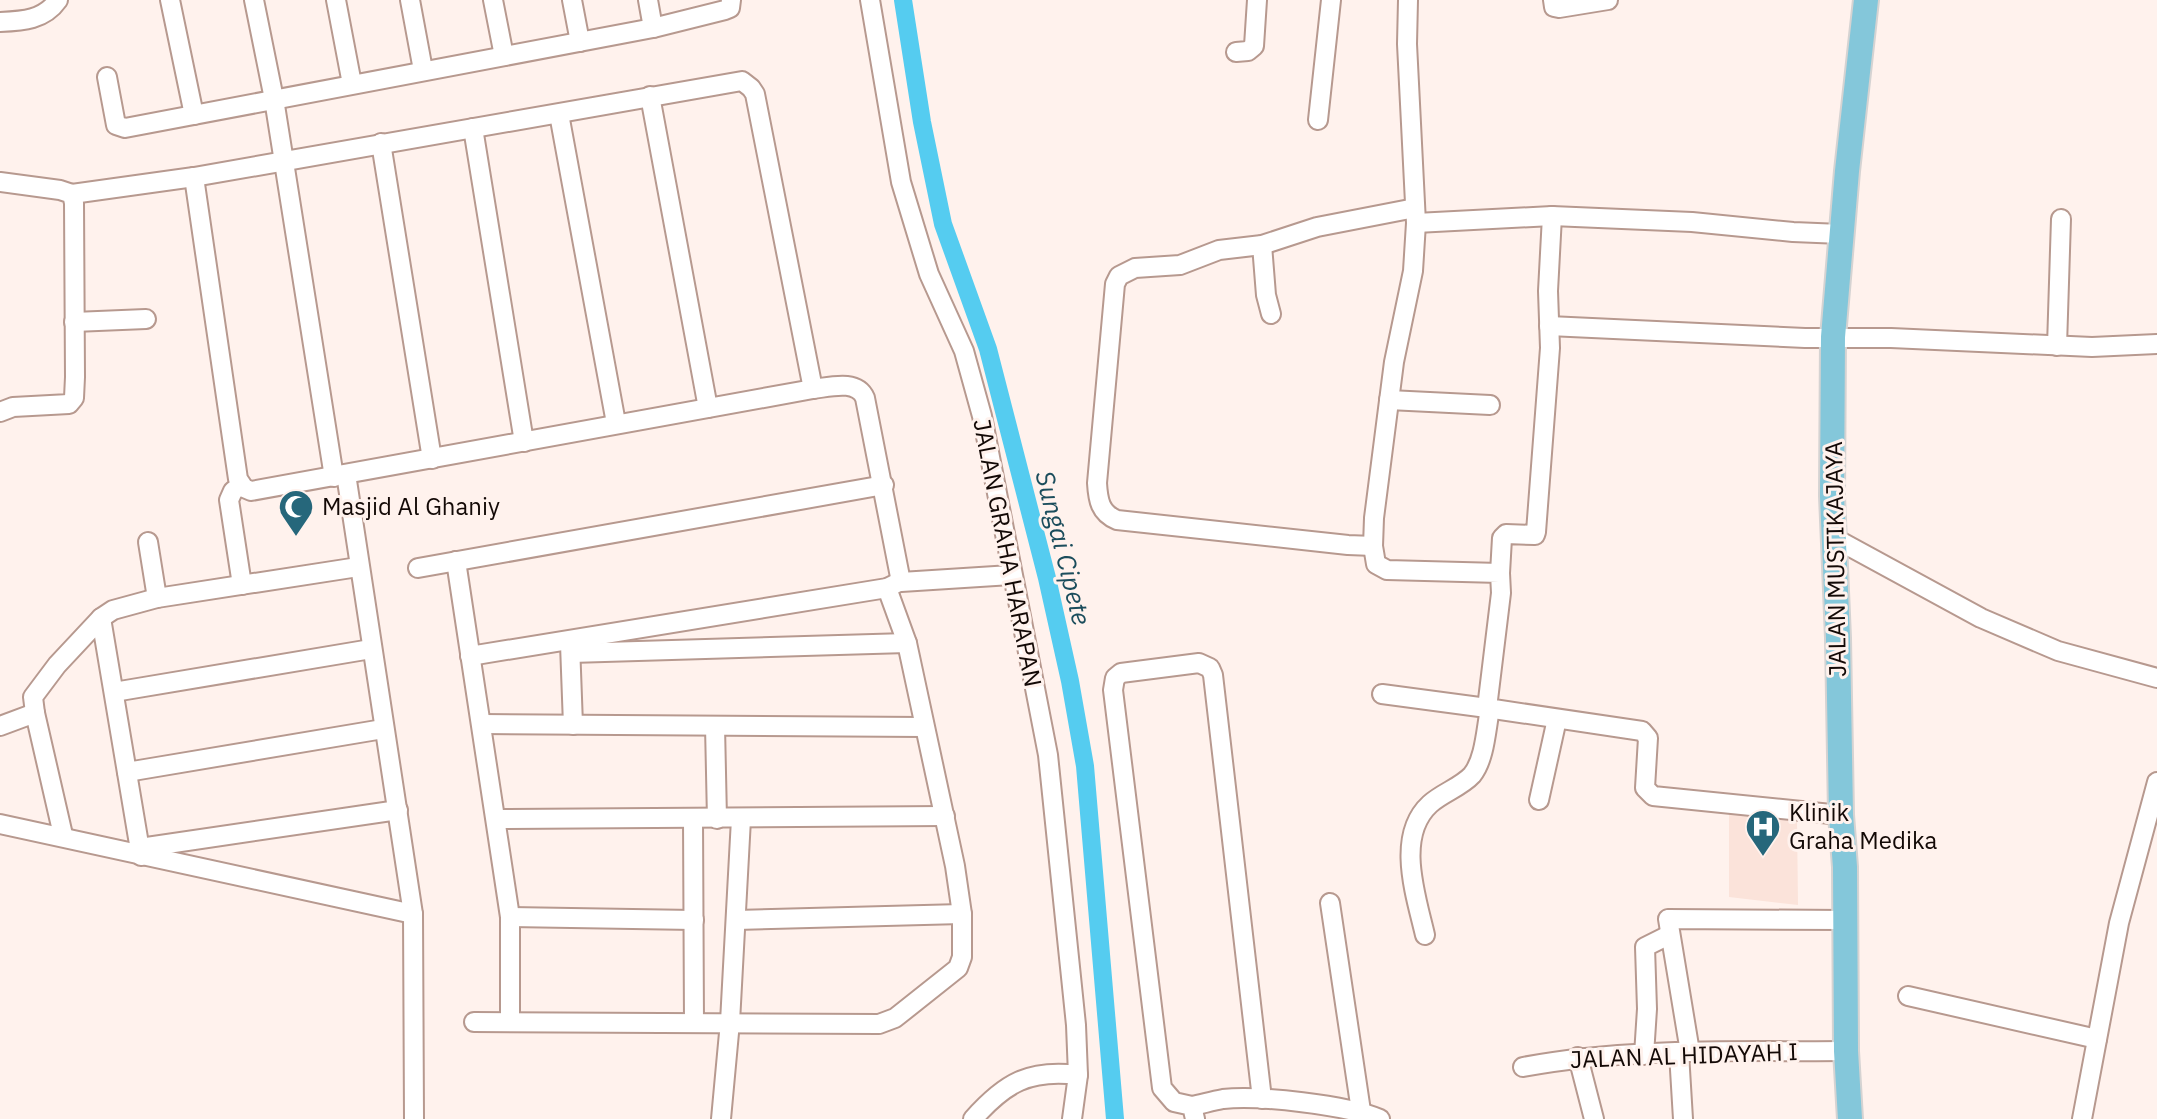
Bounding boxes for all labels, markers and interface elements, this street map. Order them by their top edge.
street label: JALAN GRAHA HARAPAN [966,416,1050,690]
street label: JALAN MUSTIKAJAYA [1817,441,1853,677]
water label: Sungai Cipete [1028,467,1100,628]
mosque icon: Masjid Al Ghaniy [277,488,315,538]
place label: Masjid Al Ghaniy [322,490,500,522]
place label: Klinik Graha Medika [1789,796,1937,856]
hospital icon: Klinik Graha Medika [1744,808,1782,858]
street label: JALAN AL HIDAYAH I [1569,1035,1798,1075]

